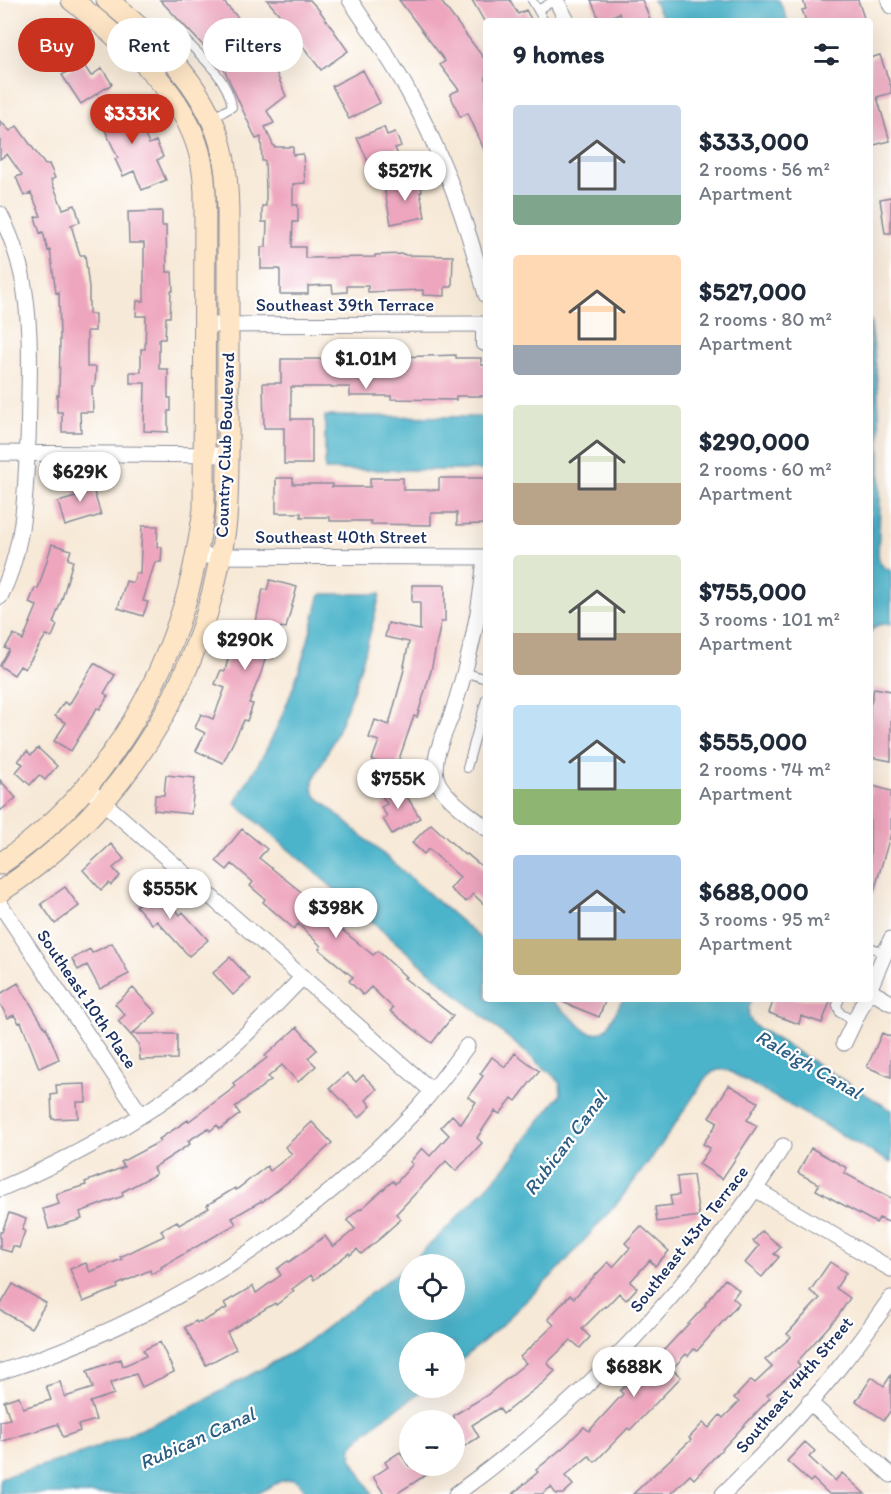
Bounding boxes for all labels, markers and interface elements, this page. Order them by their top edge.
chip: Buy [18,18,95,72]
chip: Rent [107,18,191,72]
chip: Filters [203,18,303,72]
text: 9 homes [513,38,605,70]
icon: filters [810,38,843,71]
pin: $333K [90,94,174,145]
text: $333K [104,101,160,125]
text: $333,000 [699,125,809,157]
icon: home [561,129,633,201]
pin: $527K [363,151,447,202]
text: 2 rooms · 56 m² [699,157,830,181]
text: $527K [378,158,432,182]
text: Apartment [699,181,792,205]
text: $527,000 [699,275,807,307]
icon: home [561,279,633,351]
street label: Southeast 39th Terrace [256,294,434,316]
text: 2 rooms · 80 m² [699,307,832,331]
text: Apartment [699,331,792,355]
pin: $1.01M [317,339,415,390]
text: $1.01M [335,346,397,370]
street label: Country Club Boulevard [211,352,239,538]
text: $290,000 [699,425,810,457]
icon: home [561,429,633,501]
pin: $629K [38,452,122,503]
text: 2 rooms · 60 m² [699,457,832,481]
text: $629K [53,459,107,483]
text: Apartment [699,481,792,505]
street label: Southeast 40th Street [255,526,427,548]
text: $755,000 [699,575,807,607]
icon: home [561,579,633,651]
text: 3 rooms · 101 m² [699,607,840,631]
pin: $290K [203,620,287,671]
text: $290K [217,627,273,651]
text: Apartment [699,631,792,655]
text: $555,000 [699,725,807,757]
icon: home [561,729,633,801]
text: 2 rooms · 74 m² [699,757,831,781]
pin: $755K [356,759,440,810]
text: $755K [371,766,425,790]
text: Apartment [699,781,792,805]
pin: $555K [128,869,212,920]
text: $688,000 [699,875,809,907]
text: $555K [143,876,197,900]
icon: home [561,879,633,951]
pin: $398K [294,888,378,939]
text: $398K [308,895,364,919]
text: 3 rooms · 95 m² [699,907,830,931]
street label: Southeast 10th Place [32,925,142,1073]
text: Apartment [699,931,792,955]
water label: Raleigh Canal [752,1024,867,1105]
water label: Rubican Canal [518,1085,613,1200]
street label: Southeast 43rd Terrace [625,1161,753,1317]
map controls [399,1254,465,1476]
button: locate [399,1254,465,1320]
street label: Southeast 44th Street [730,1312,858,1458]
button: + [399,1332,465,1398]
pin: $688K [592,1347,676,1398]
text: $688K [606,1354,662,1378]
water label: Rubican Canal [135,1401,260,1474]
button: − [399,1410,465,1476]

